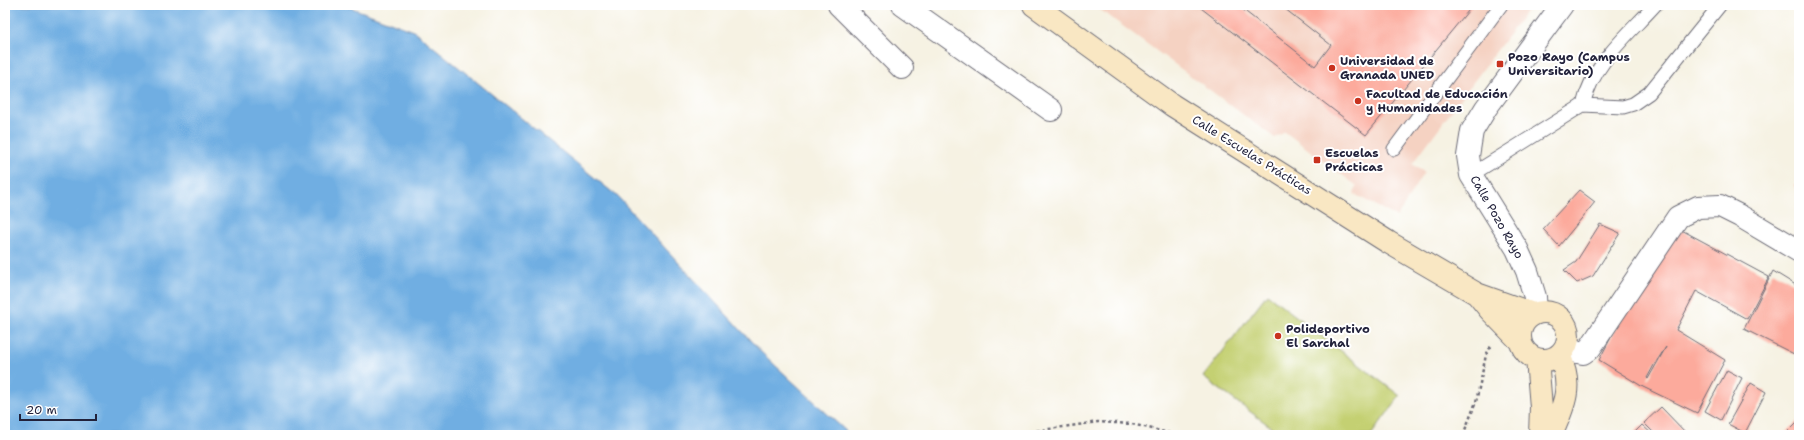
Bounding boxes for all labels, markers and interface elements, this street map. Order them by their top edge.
place label: Pozo Rayo (Campus Universitario) [1508,49,1630,79]
place label: Universidad de Granada UNED [1340,53,1434,83]
marker: Pozo Rayo (Campus Universitario) [1495,59,1505,69]
marker: Universidad de Granada UNED [1327,63,1337,73]
place label: Facultad de Educación y Humanidades [1366,86,1508,116]
marker: Facultad de Educación y Humanidades [1353,96,1363,106]
street label: Calle Escuelas Prácticas [1189,112,1315,198]
place label: Escuelas Prácticas [1325,145,1383,175]
marker: Escuelas Prácticas [1312,155,1322,165]
street label: Calle Pozo Rayo [1467,172,1527,262]
place label: Polideportivo El Sarchal [1286,321,1370,351]
marker: Polideportivo El Sarchal [1273,331,1283,341]
scale bar [20,396,96,422]
text: 20 m [26,402,57,418]

